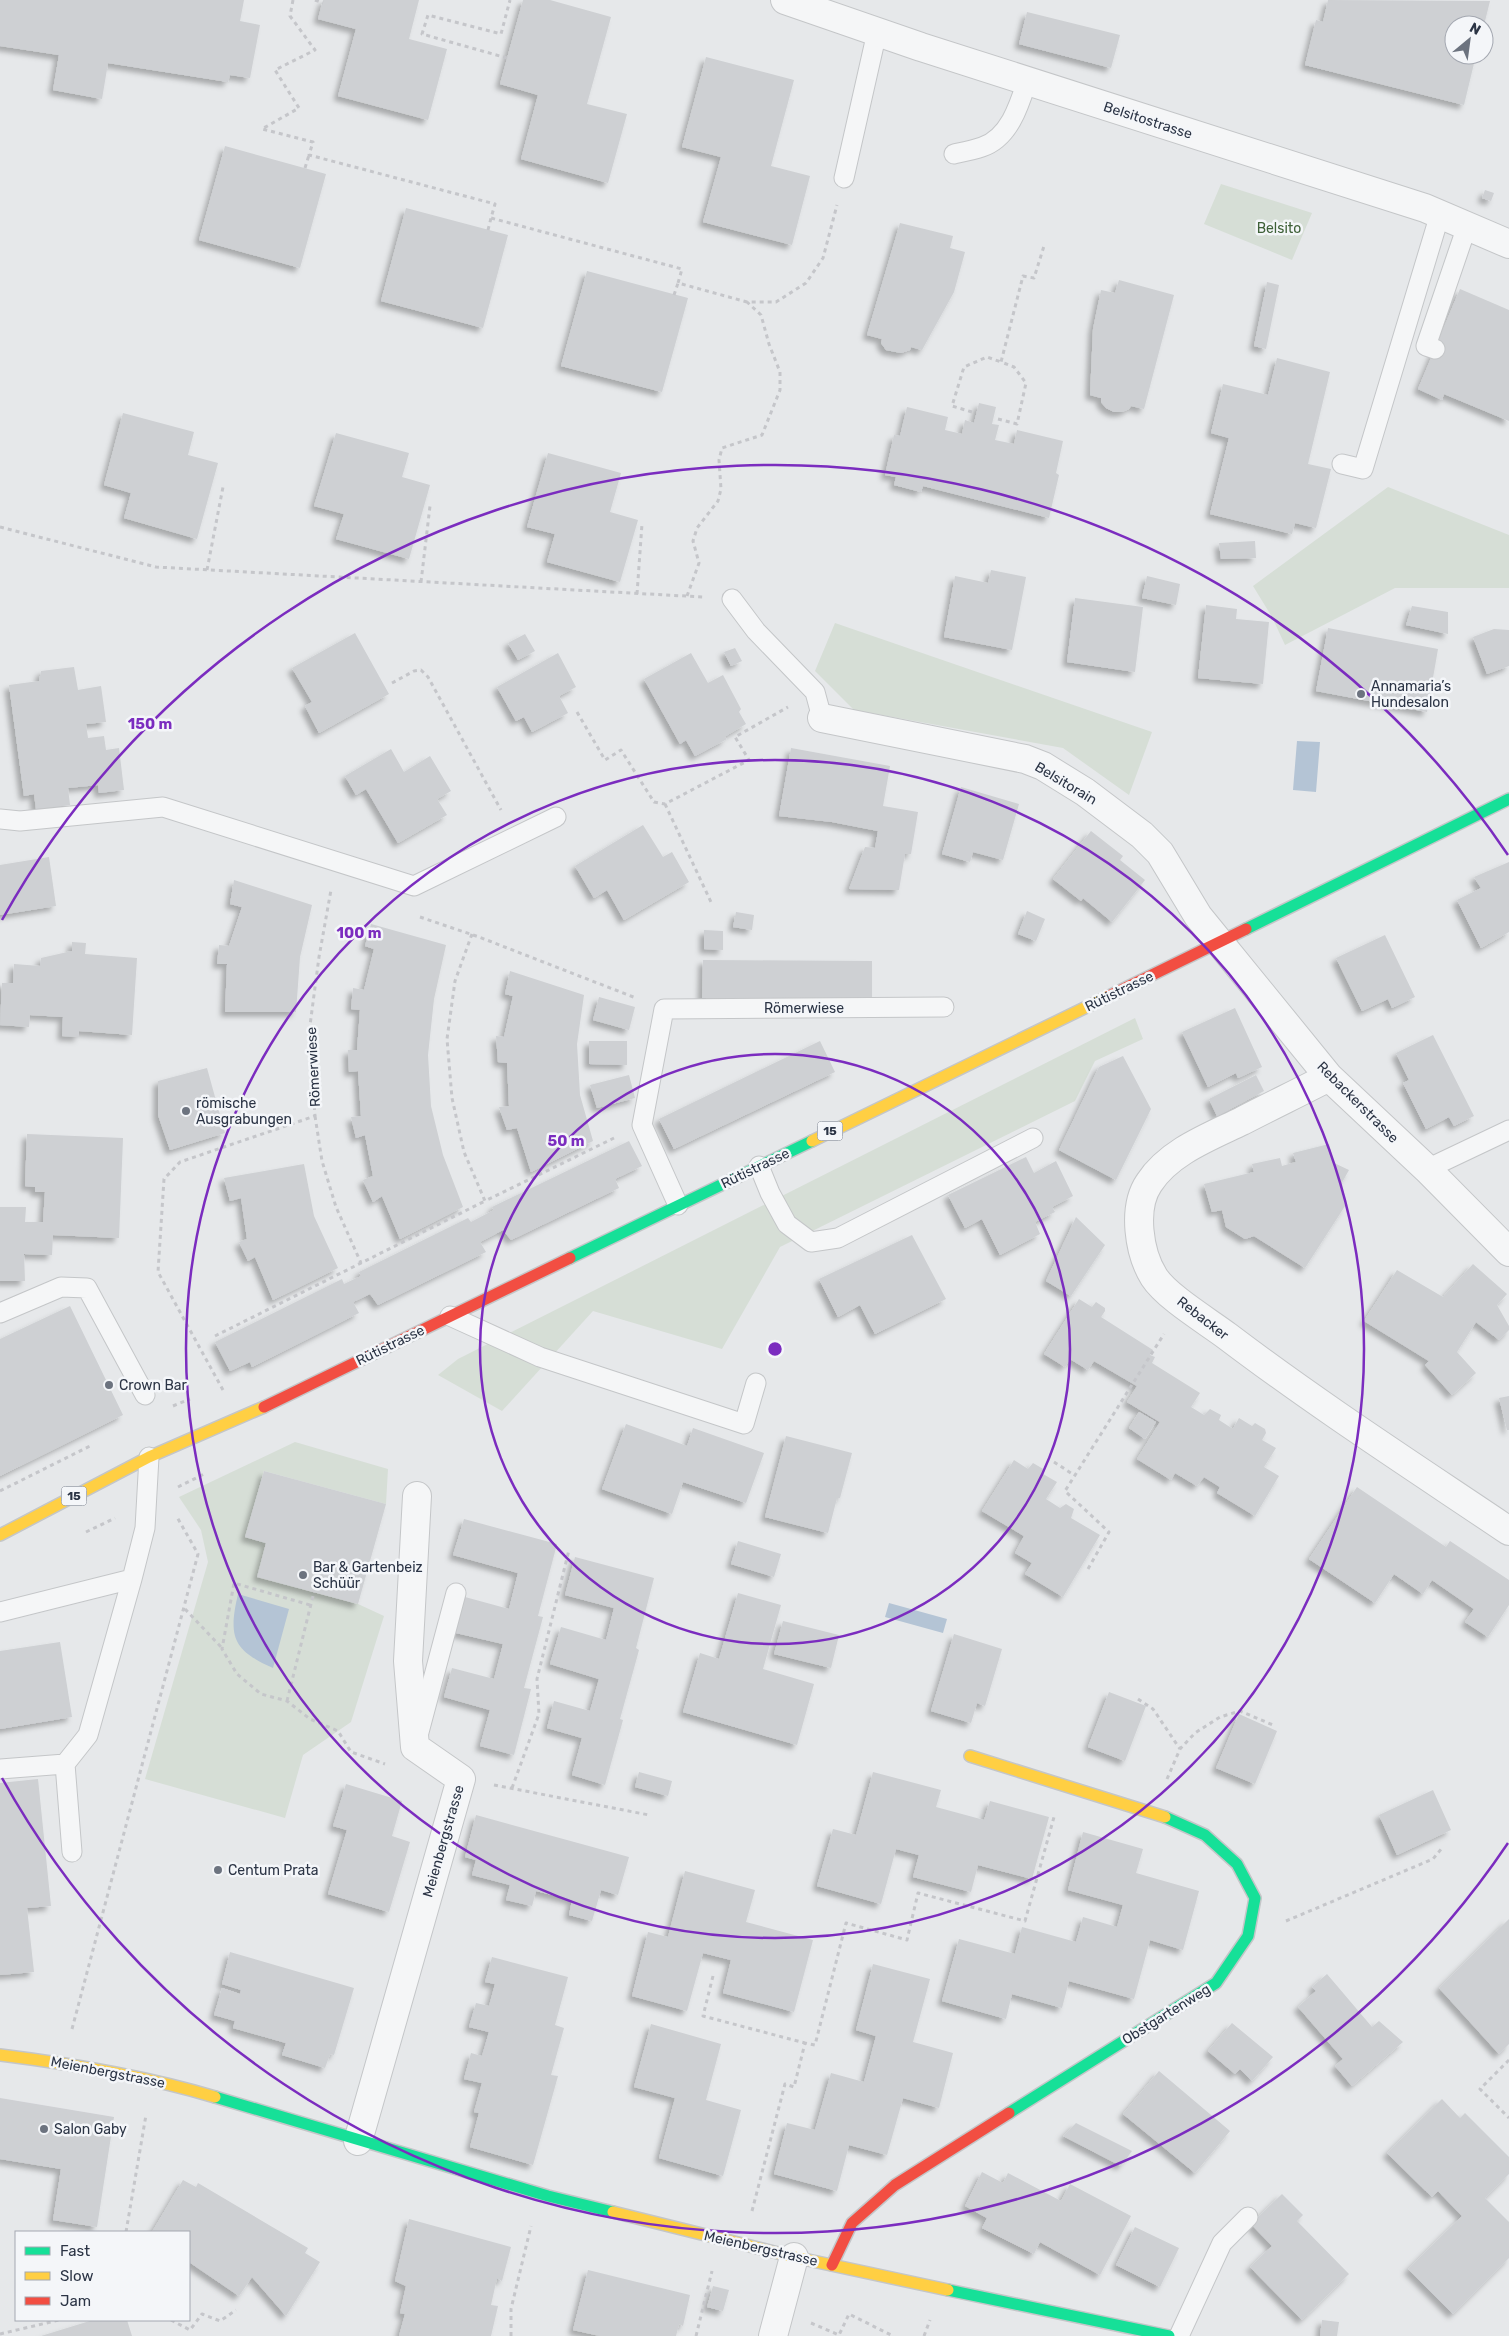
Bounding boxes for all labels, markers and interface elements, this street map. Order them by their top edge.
north arrow [1444,15,1494,65]
text: N [1467,19,1484,39]
street label: Belsitostrasse [1101,98,1195,143]
park label: Belsito [1257,220,1301,237]
place label: Annamaria’s Hundesalon [1371,678,1451,711]
marker: Annamaria’s Hundesalon [1355,688,1367,700]
text: 150 m [128,715,172,733]
street label: Belsitorain [1032,758,1100,809]
text: 100 m [337,924,381,942]
street label: Rütistrasse [1082,967,1156,1015]
street label: Römerwiese [764,1000,844,1017]
street label: Römerwiese [303,1026,324,1107]
street label: Rebackerstrasse [1313,1058,1402,1147]
place label: römische Ausgrabungen [196,1095,292,1128]
marker: römische Ausgrabungen [180,1105,192,1117]
road number: 15 [818,1122,842,1140]
text: 50 m [548,1132,584,1150]
street label: Rütistrasse [718,1144,792,1192]
street label: Rebacker [1174,1293,1232,1344]
street label: Rütistrasse [353,1321,427,1369]
centre of rings [766,1340,784,1358]
place label: Crown Bar [119,1377,188,1394]
marker: Crown Bar [103,1379,115,1391]
road number: 15 [62,1486,86,1505]
place label: Bar & Gartenbeiz Schüür [313,1559,423,1592]
marker: Bar & Gartenbeiz Schüür [297,1569,309,1581]
street label: Meienbergstrasse [419,1783,468,1899]
place label: Centum Prata [228,1862,318,1879]
marker: Centum Prata [212,1864,224,1876]
street label: Obstgartenweg [1119,1981,1213,2048]
street label: Meienbergstrasse [49,2053,167,2092]
place label: Salon Gaby [54,2121,127,2138]
marker: Salon Gaby [38,2123,50,2135]
street label: Meienbergstrasse [702,2227,819,2270]
legend [15,2231,190,2321]
text: Fast [60,2242,90,2260]
text: Slow [60,2267,93,2285]
text: Jam [60,2292,91,2310]

